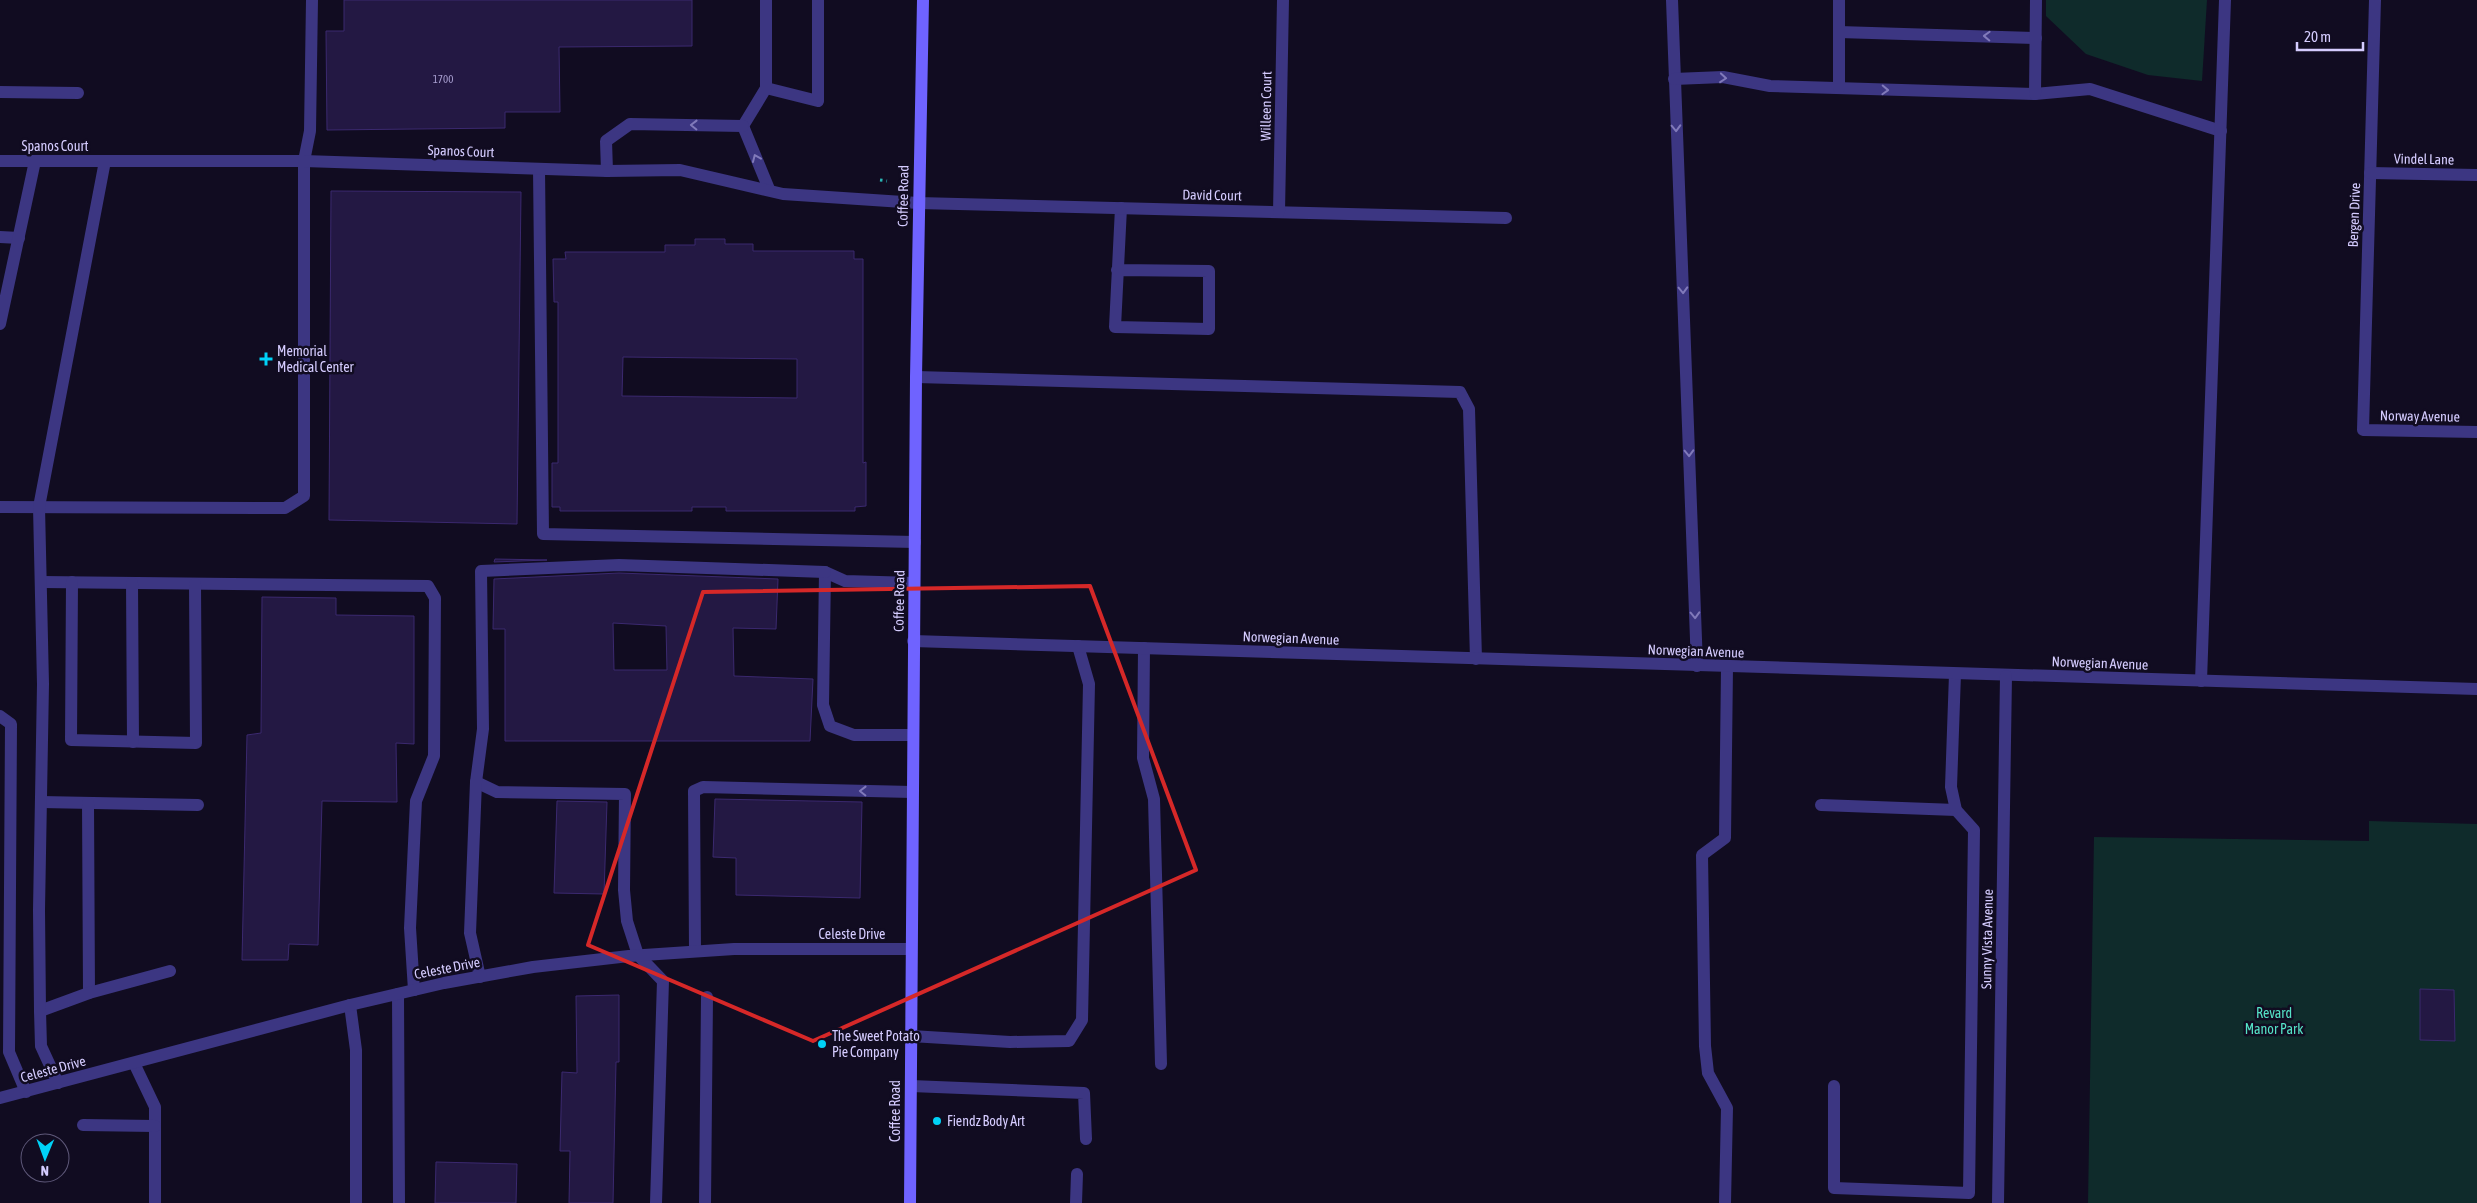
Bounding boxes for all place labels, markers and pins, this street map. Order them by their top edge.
place label: Memorial Medical Center [277,343,355,375]
marker: Memorial Medical Center [259,352,273,366]
place label: The Sweet Potato Pie Company [832,1028,920,1060]
marker: The Sweet Potato Pie Company [816,1038,828,1050]
place label: Fiendz Body Art [947,1113,1025,1129]
marker: Fiendz Body Art [931,1115,943,1127]

